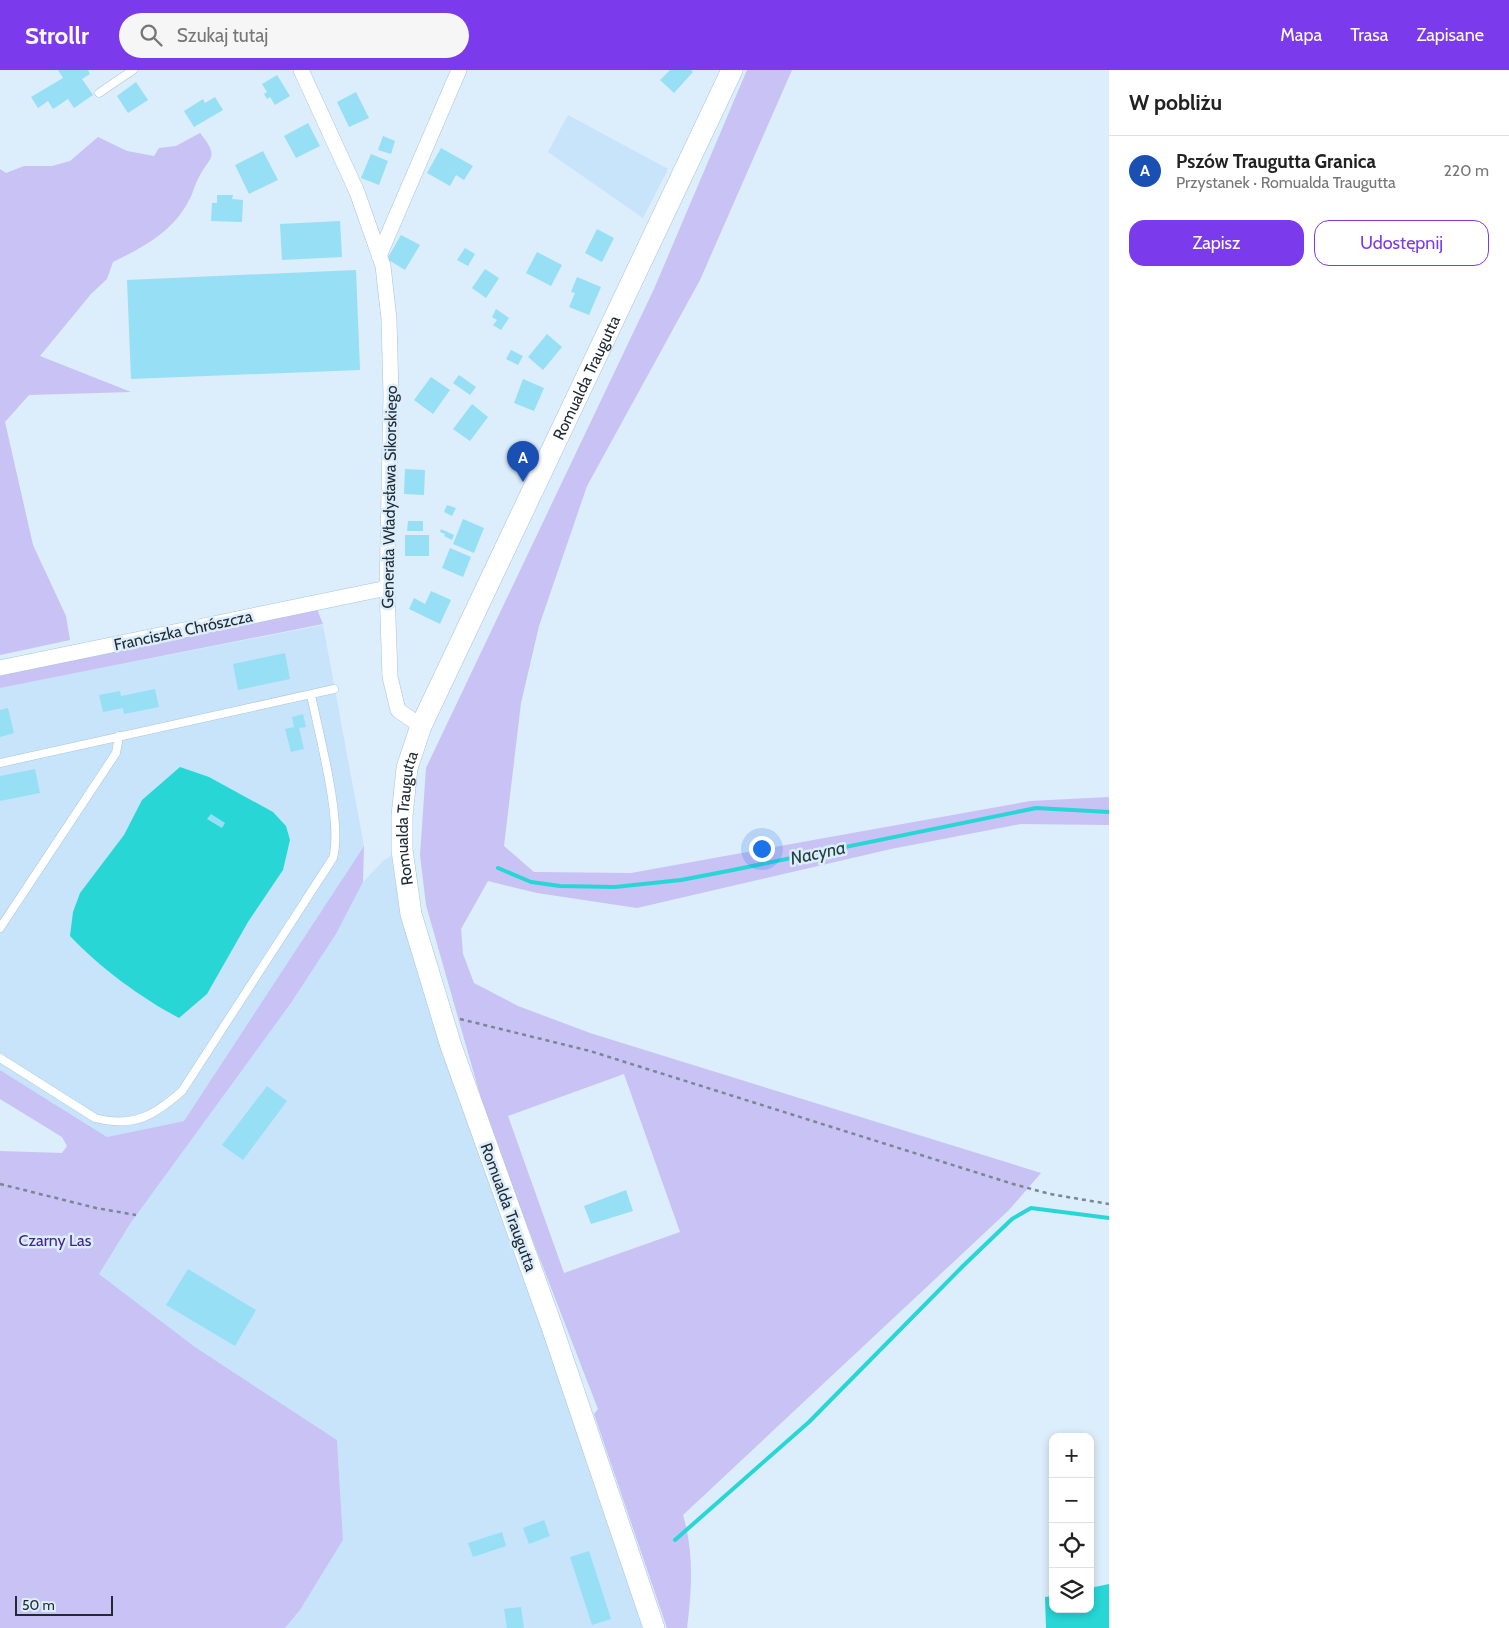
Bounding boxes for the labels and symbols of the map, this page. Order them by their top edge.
street label: Romualda Traugutta [549,312,624,443]
street label: Generała Władysława Sikorskiego [378,385,401,609]
pin: A [507,441,539,482]
street label: Franciszka Chrószcza [112,606,254,654]
street label: Romualda Traugutta [393,748,422,886]
your location [749,836,775,862]
water label: Nacyna [788,836,848,870]
street label: Romualda Traugutta [477,1140,541,1274]
park label: Czarny Las [19,1231,92,1250]
scale bar [15,1593,112,1616]

